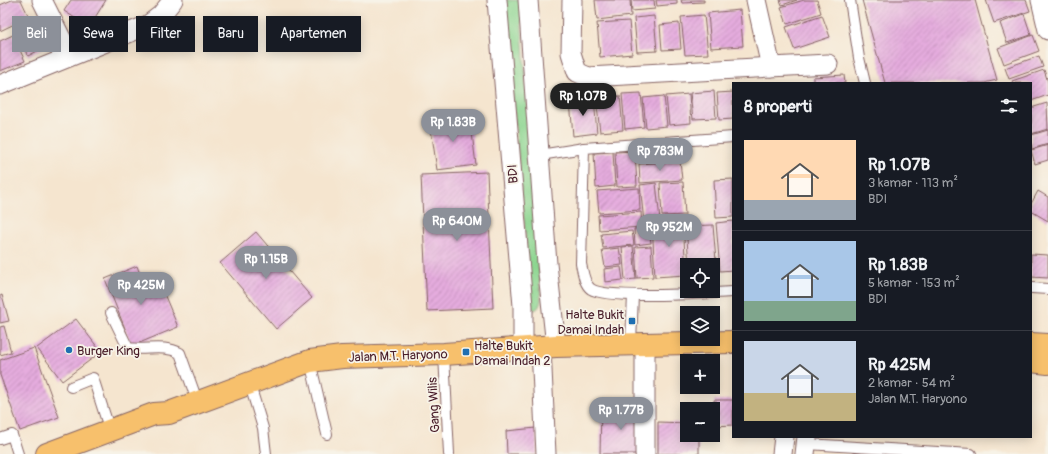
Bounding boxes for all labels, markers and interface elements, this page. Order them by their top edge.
chip: Beli [12,16,61,52]
chip: Sewa [69,16,128,52]
chip: Filter [136,16,195,52]
chip: Baru [203,16,258,52]
chip: Apartemen [266,16,361,52]
pin: Rp 1.07B [542,83,624,117]
text: Rp 1.07B [559,88,607,104]
icon: filters [998,95,1020,117]
text: 8 properti [744,96,812,117]
pin: Rp 1.83B [412,109,494,143]
text: Rp 1.83B [430,114,476,130]
pin: Rp 783M [623,138,697,172]
text: Rp 783M [637,143,683,159]
text: Rp 1.07B [868,154,930,175]
icon: home [776,156,824,204]
street label: BDI [504,164,522,184]
text: 3 kamar · 113 m² [868,175,958,191]
text: BDI [868,191,887,207]
pin: Rp 640M [420,208,494,242]
text: Rp 640M [432,213,482,229]
pin: Rp 952M [632,214,706,248]
text: Rp 952M [646,219,692,235]
pin: Rp 1.15B [225,246,307,280]
text: Rp 1.15B [244,251,288,267]
text: Rp 1.83B [868,254,928,275]
icon: home [776,257,824,305]
map controls [680,258,720,442]
button: locate [680,258,720,298]
pin: Rp 425M [104,272,178,306]
text: 5 kamar · 153 m² [868,275,960,291]
text: Rp 425M [117,277,165,293]
text: BDI [868,291,887,307]
button: layers [680,306,720,346]
place label: Halte Bukit Damai Indah [558,307,625,338]
marker: Halte Bukit Damai Indah [627,316,637,326]
place label: Halte Bukit Damai Indah 2 [474,338,551,369]
place label: Burger King [77,343,140,359]
marker: Burger King [64,345,74,355]
street label: Jalan M.T. Haryono [348,346,448,366]
marker: Halte Bukit Damai Indah 2 [461,347,471,357]
button: + [680,354,720,394]
text: Rp 425M [868,354,930,375]
icon: home [776,357,824,405]
text: 2 kamar · 54 m² [868,375,955,391]
street label: Gang Wilis [425,377,443,433]
text: Jalan M.T. Haryono [868,391,967,407]
pin: Rp 1.77B [580,397,662,431]
text: Rp 1.77B [598,402,644,418]
button: − [680,402,720,442]

